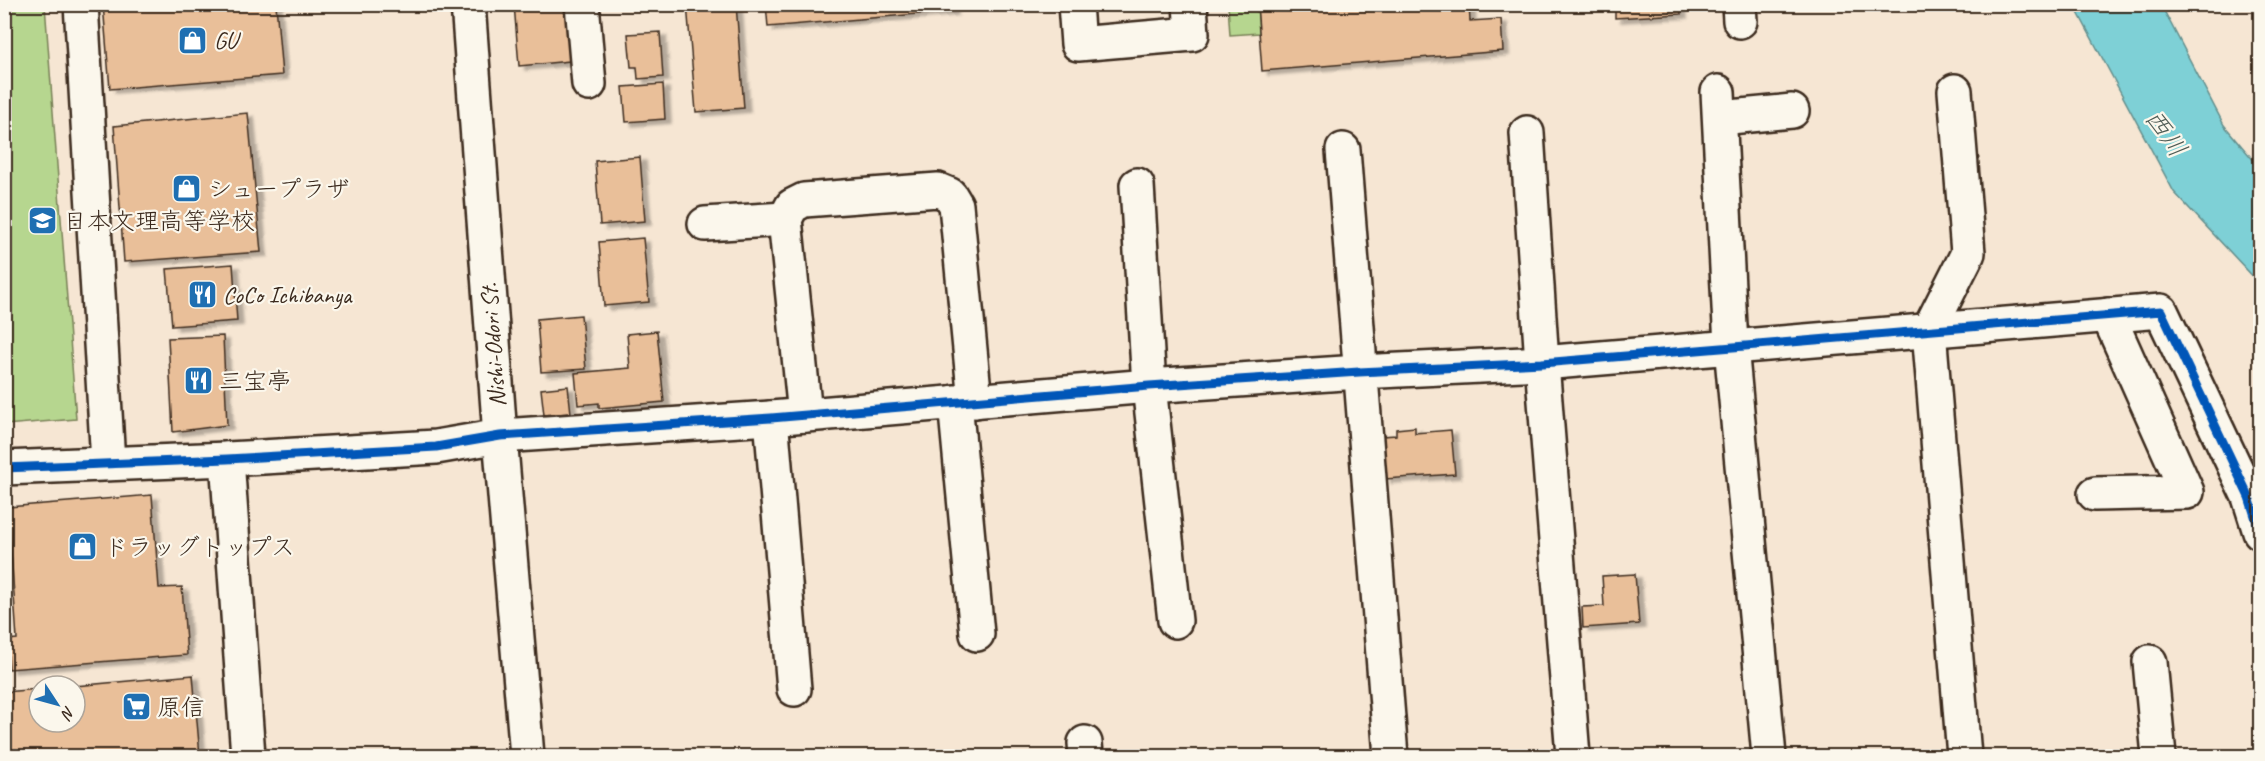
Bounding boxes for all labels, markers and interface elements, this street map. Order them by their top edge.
shop icon: GU [177,24,209,56]
place label: GU [214,25,241,55]
water label: 西川 [2137,103,2194,164]
shop icon: シュープラザ [171,173,203,205]
place label: シュープラザ [208,174,350,204]
school or university icon: 日本文理高等学校 [26,205,58,237]
place label: 日本文理高等学校 [63,206,255,236]
restaurant icon: CoCo Ichibanya [186,279,218,311]
place label: CoCo Ichibanya [223,280,353,310]
street label: Nishi-Odori St. [474,282,512,408]
restaurant icon: 三宝亭 [182,365,214,397]
place label: 三宝亭 [219,366,291,396]
shop icon: ドラッグトップス [67,531,99,563]
place label: ドラッグトップス [104,532,295,562]
north arrow [27,674,87,734]
supermarket icon: 原信 [120,691,152,723]
place label: 原信 [157,692,205,722]
text: N [56,702,79,725]

